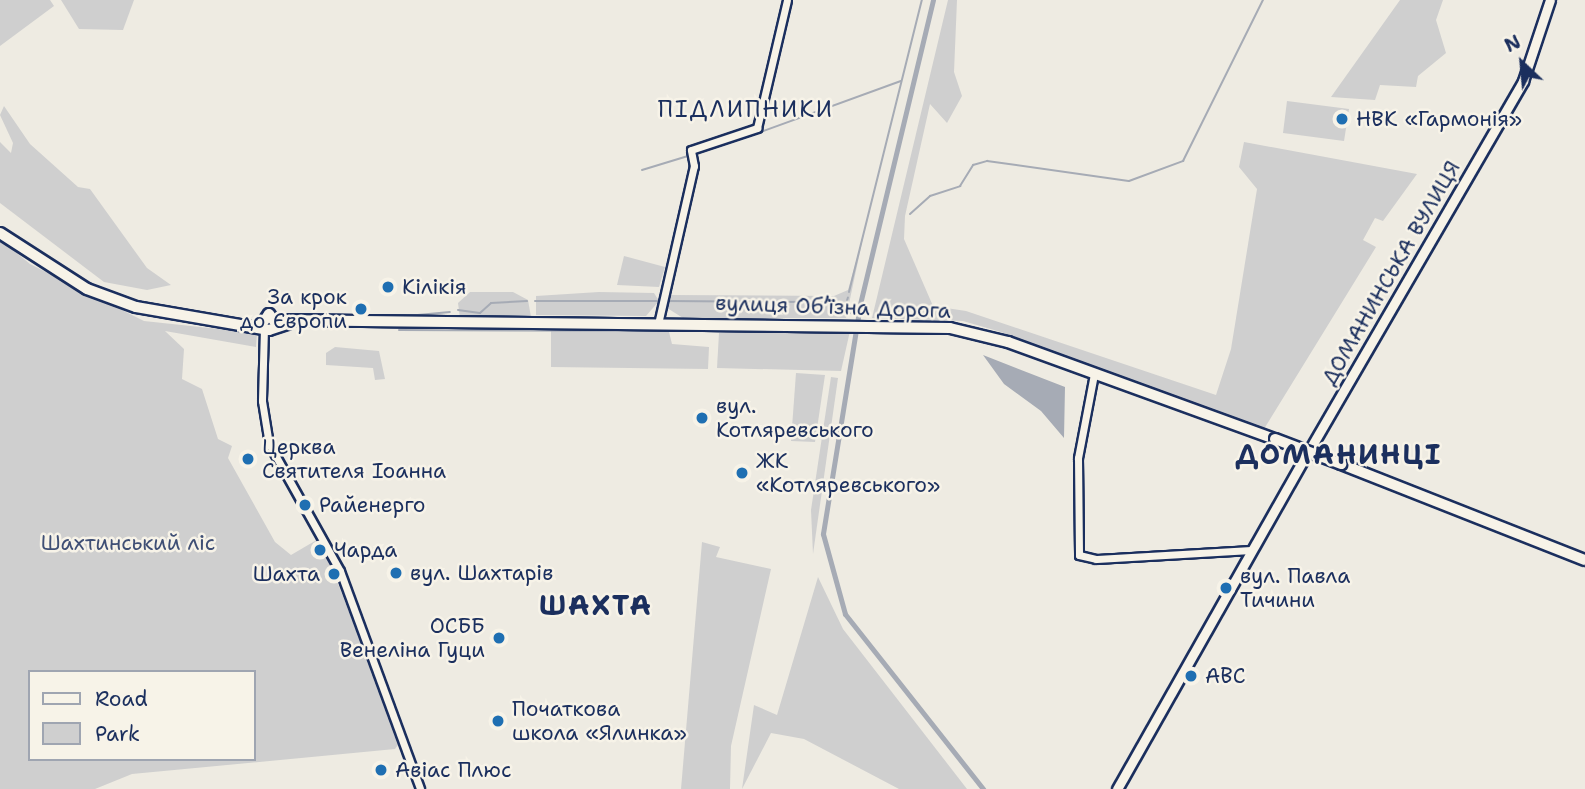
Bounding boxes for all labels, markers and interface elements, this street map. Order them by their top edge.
north arrow [1487,28,1557,98]
text: N [1500,29,1525,58]
district label: ПІДЛИПНИКИ [659,95,833,123]
place label: НВК «Гармонія» [1356,106,1522,132]
marker: НВК «Гармонія» [1334,111,1350,127]
street label: ДОМАНИНСЬКА ВУЛИЦЯ [1316,156,1466,390]
place label: Кілікія [402,274,467,300]
marker: Кілікія [380,279,396,295]
place label: За крок до Європи [240,284,347,334]
street label: вулиця Обʼїзна Дорога [715,290,951,324]
marker: За крок до Європи [353,301,369,317]
place label: вул. Котляревського [716,393,874,443]
marker: вул. Котляревського [694,410,710,426]
place label: Церква Святителя Іоанна [262,434,446,484]
district label: ДОМАНИНЦІ [1237,437,1441,471]
place label: ЖК «Котляревського» [756,448,940,498]
marker: Церква Святителя Іоанна [240,451,256,467]
marker: ЖК «Котляревського» [734,465,750,481]
place label: Райенерго [319,492,425,518]
marker: Райенерго [297,497,313,513]
park label: Шахтинський ліс [41,530,215,556]
place label: Чарда [334,537,397,563]
marker: Чарда [312,542,328,558]
place label: вул. Шахтарів [410,560,553,586]
place label: Шахта [253,561,320,587]
place label: вул. Павла Тичини [1240,563,1350,613]
marker: вул. Шахтарів [388,565,404,581]
marker: Шахта [326,566,342,582]
marker: вул. Павла Тичини [1218,580,1234,596]
district label: ШАХТА [540,588,652,622]
place label: ОСББ Венеліна Гуци [340,613,485,663]
marker: ОСББ Венеліна Гуци [491,630,507,646]
place label: ABC [1205,663,1246,689]
marker: ABC [1183,668,1199,684]
legend [28,670,256,761]
text: Road [95,685,148,713]
place label: Початкова школа «Ялинка» [512,696,687,746]
marker: Початкова школа «Ялинка» [490,713,506,729]
text: Park [95,720,140,748]
place label: Авіас Плюс [395,757,512,783]
marker: Авіас Плюс [373,762,389,778]

